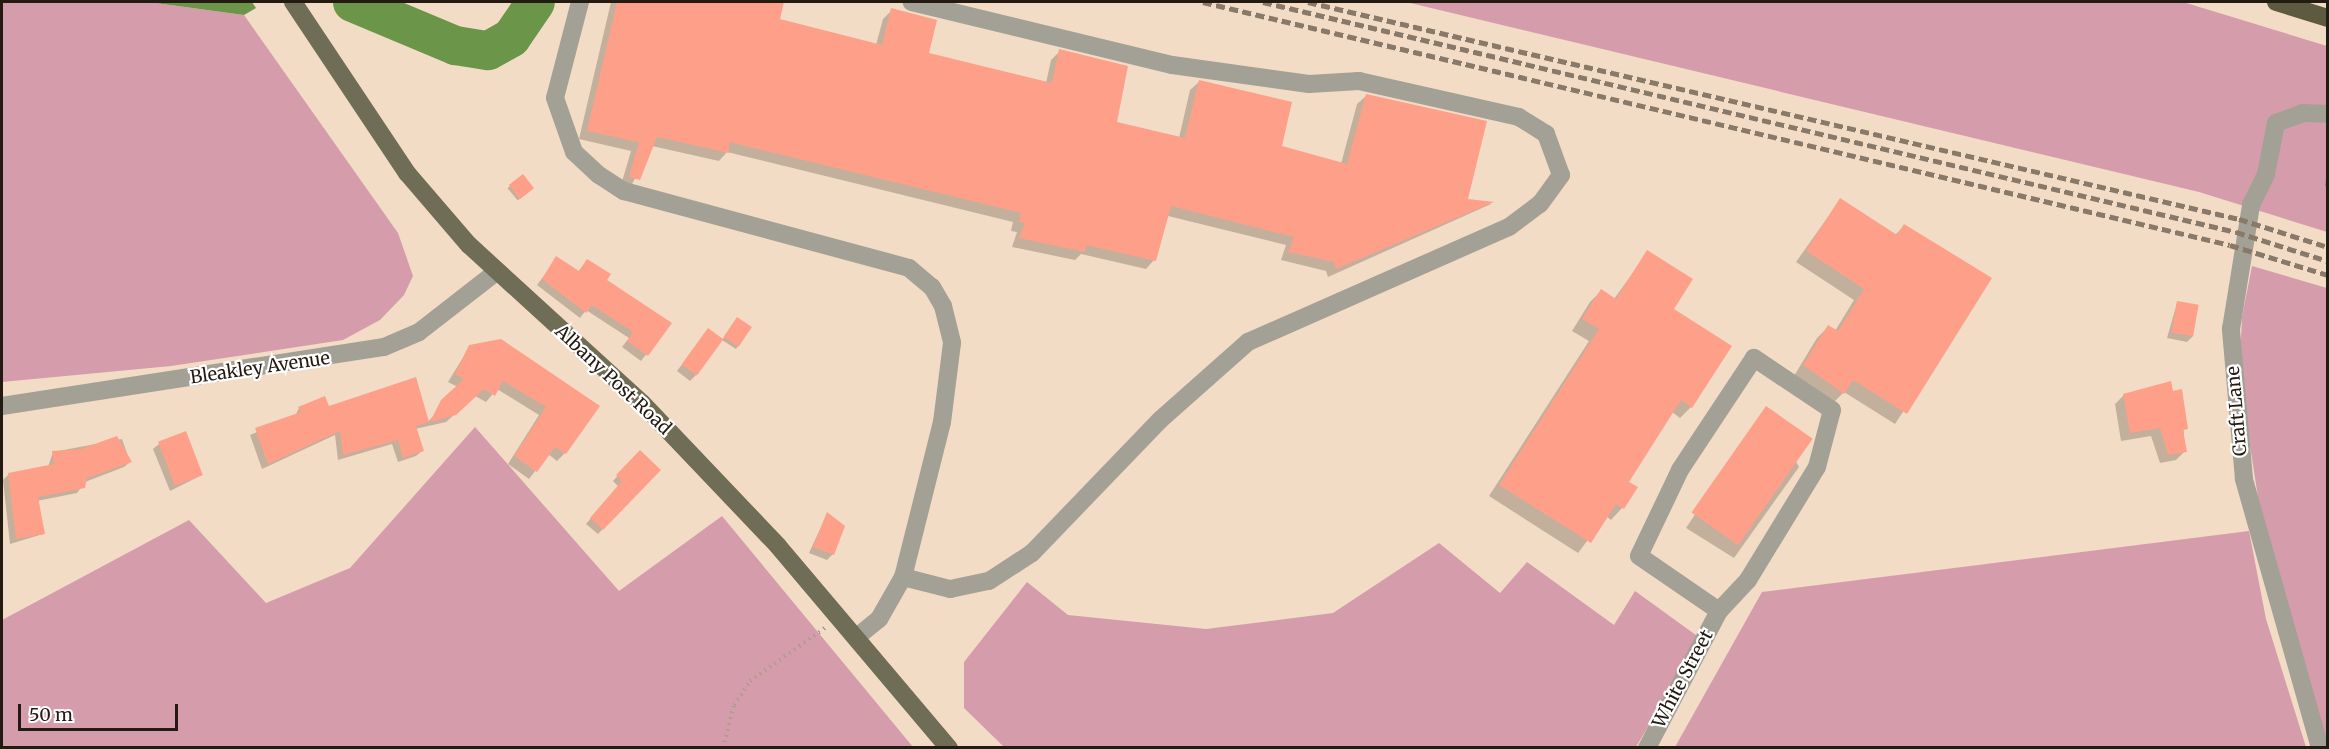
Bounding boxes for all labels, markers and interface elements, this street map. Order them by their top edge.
street label: Albany Post Road [551,321,675,439]
street label: Bleakley Avenue [189,348,331,388]
street label: Craft Lane [2222,365,2252,457]
street label: White Street [1648,626,1718,732]
scale bar [21,692,182,730]
text: 50 m [29,703,73,726]

